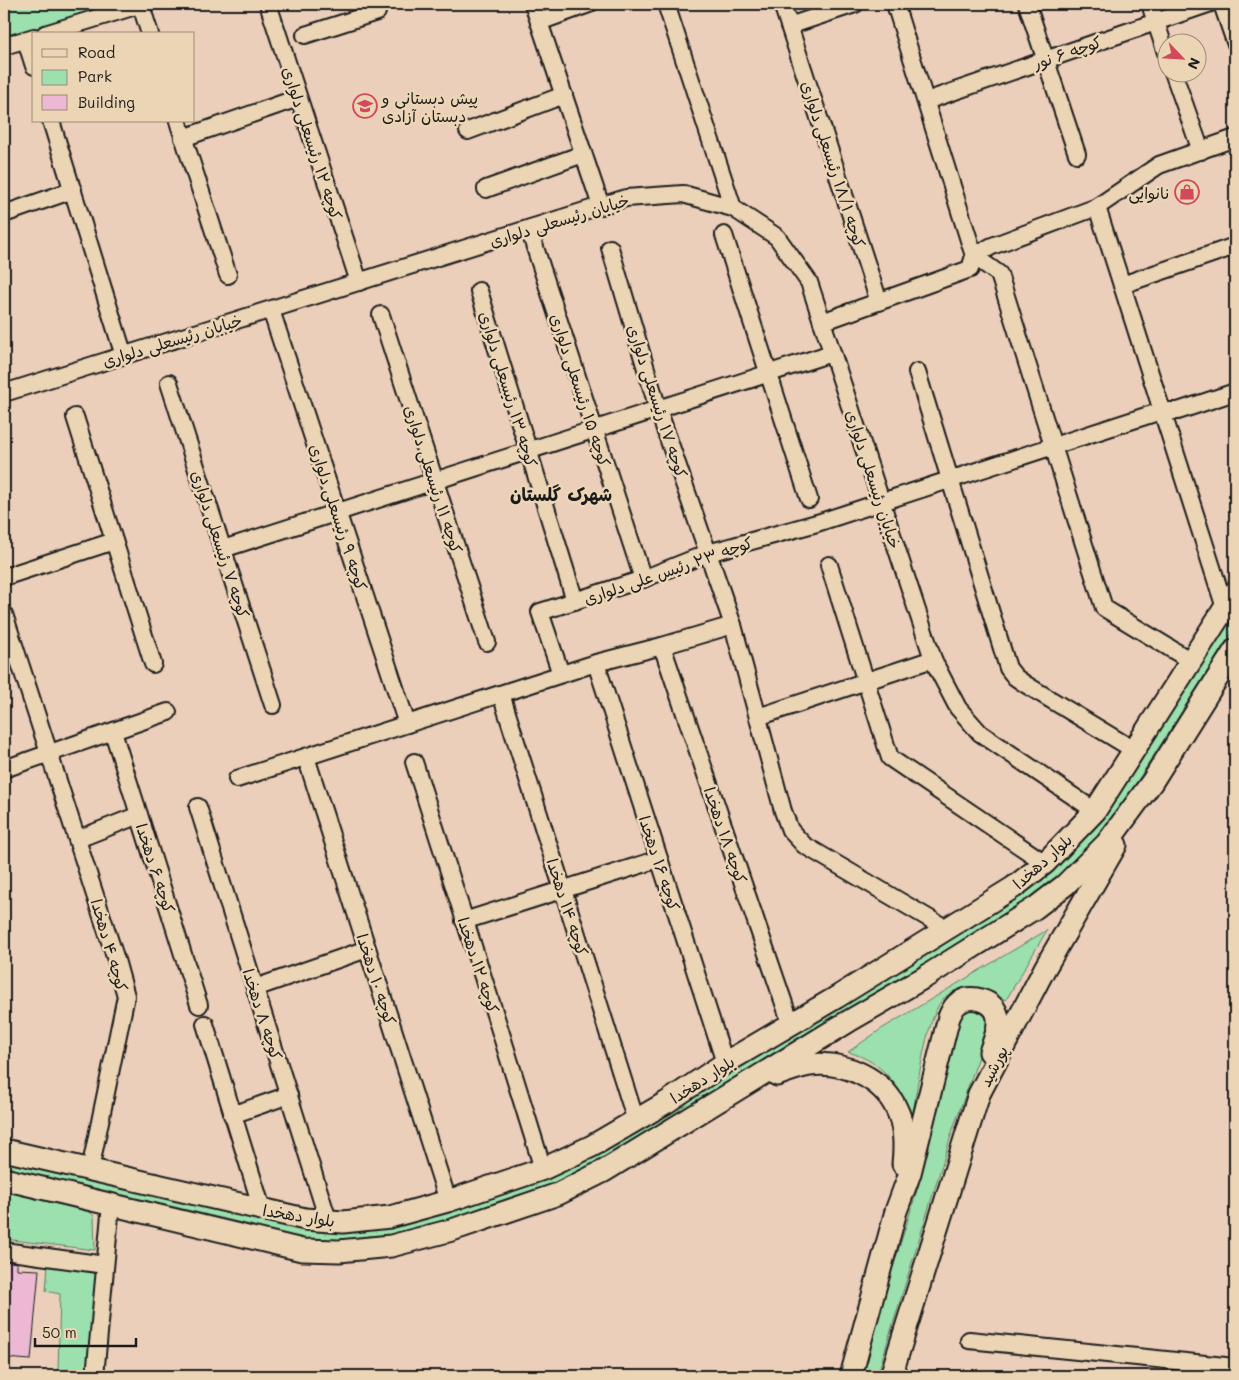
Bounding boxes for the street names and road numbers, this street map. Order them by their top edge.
street label: کوچه ۶ نور [1029,30,1104,75]
street label: کوچه ۱۲ رئیسعلی دلواری [277,64,348,223]
street label: کوچه ۱۸/۱ رئیسعلی دلواری [796,78,871,251]
street label: خیابان رئیسعلی دلواری [487,189,632,252]
street label: خیابان رئیسعلی دلواری [100,309,245,372]
street label: کوچه ۱۳ رئیسعلی دلواری [474,309,543,470]
street label: کوچه ۱۵ رئیسعلی دلواری [545,311,616,470]
street label: کوچه ۱۷ رئیسعلی دلواری [622,322,693,481]
street label: کوچه ۱۱ رئیسعلی دلواری [399,402,468,556]
street label: خیابان رئیسعلی دلواری [841,407,906,551]
street label: کوچه ۹ رئیسعلی دلواری [304,441,373,593]
street label: کوچه ۷ رئیسعلی دلواری [186,467,255,621]
street label: کوچه ۲۳ رئیس علی دلواری [581,531,756,610]
street label: کوچه ۱۸ دهخدا [699,784,752,886]
street label: کوچه ۱۶ دهخدا [634,813,685,914]
street label: کوچه ۶ دهخدا [131,820,180,916]
street label: بلوار دهخدا [1008,829,1077,894]
street label: کوچه ۱۴ دهخدا [541,856,594,959]
street label: کوچه ۴ دهخدا [86,896,133,994]
street label: کوچه ۱۲ دهخدا [453,914,504,1016]
street label: کوچه ۱۰ دهخدا [351,931,402,1028]
street label: کوچه ۸ دهخدا [237,966,288,1063]
street label: پورشید [974,1042,1013,1091]
street label: بلوار دهخدا [666,1050,739,1108]
street label: بلوار دهخدا [261,1199,337,1232]

